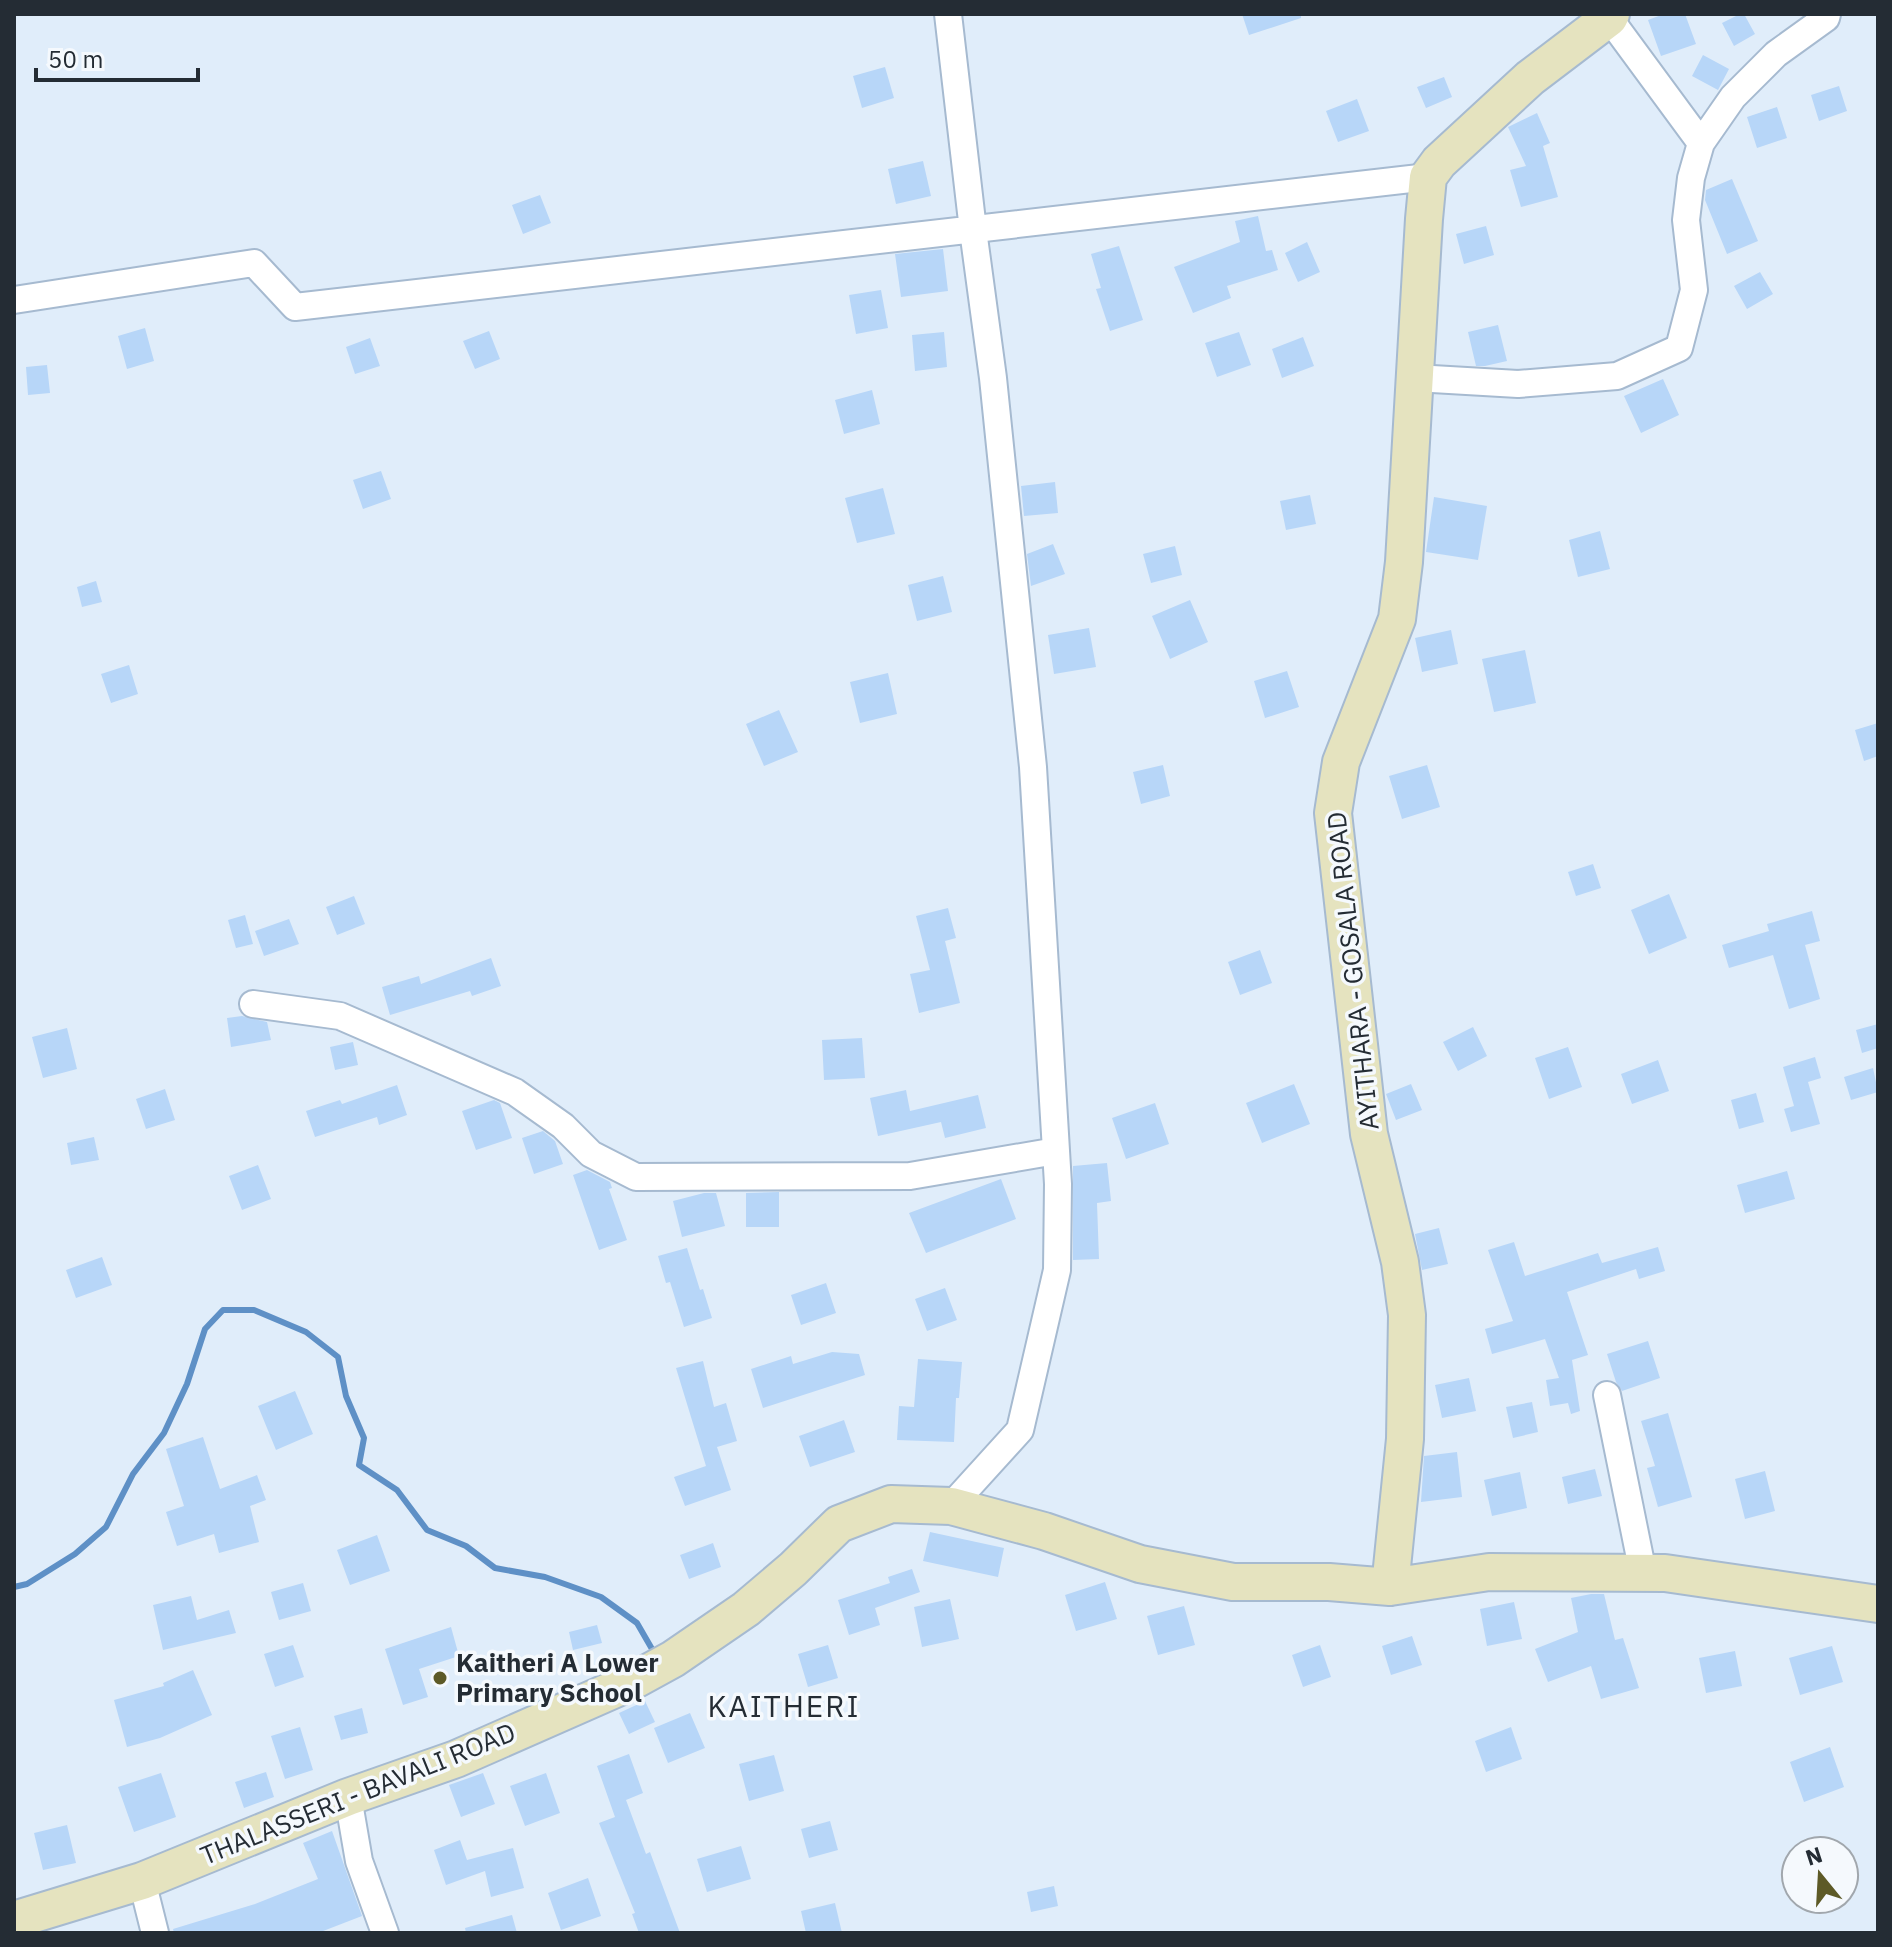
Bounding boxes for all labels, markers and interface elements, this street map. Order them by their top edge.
scale bar [36,32,198,82]
text: 50 m [48,43,103,75]
street label: AYITHARA - GOSALA ROAD [1318,810,1386,1132]
place label: Kaitheri A Lower Primary School [456,1645,659,1709]
marker: Kaitheri A Lower Primary School [431,1669,449,1687]
district label: KAITHERI [707,1686,861,1725]
street label: THALASSERI - BAVALI ROAD [195,1714,520,1872]
north arrow [1780,1835,1860,1915]
text: N [1802,1839,1826,1872]

